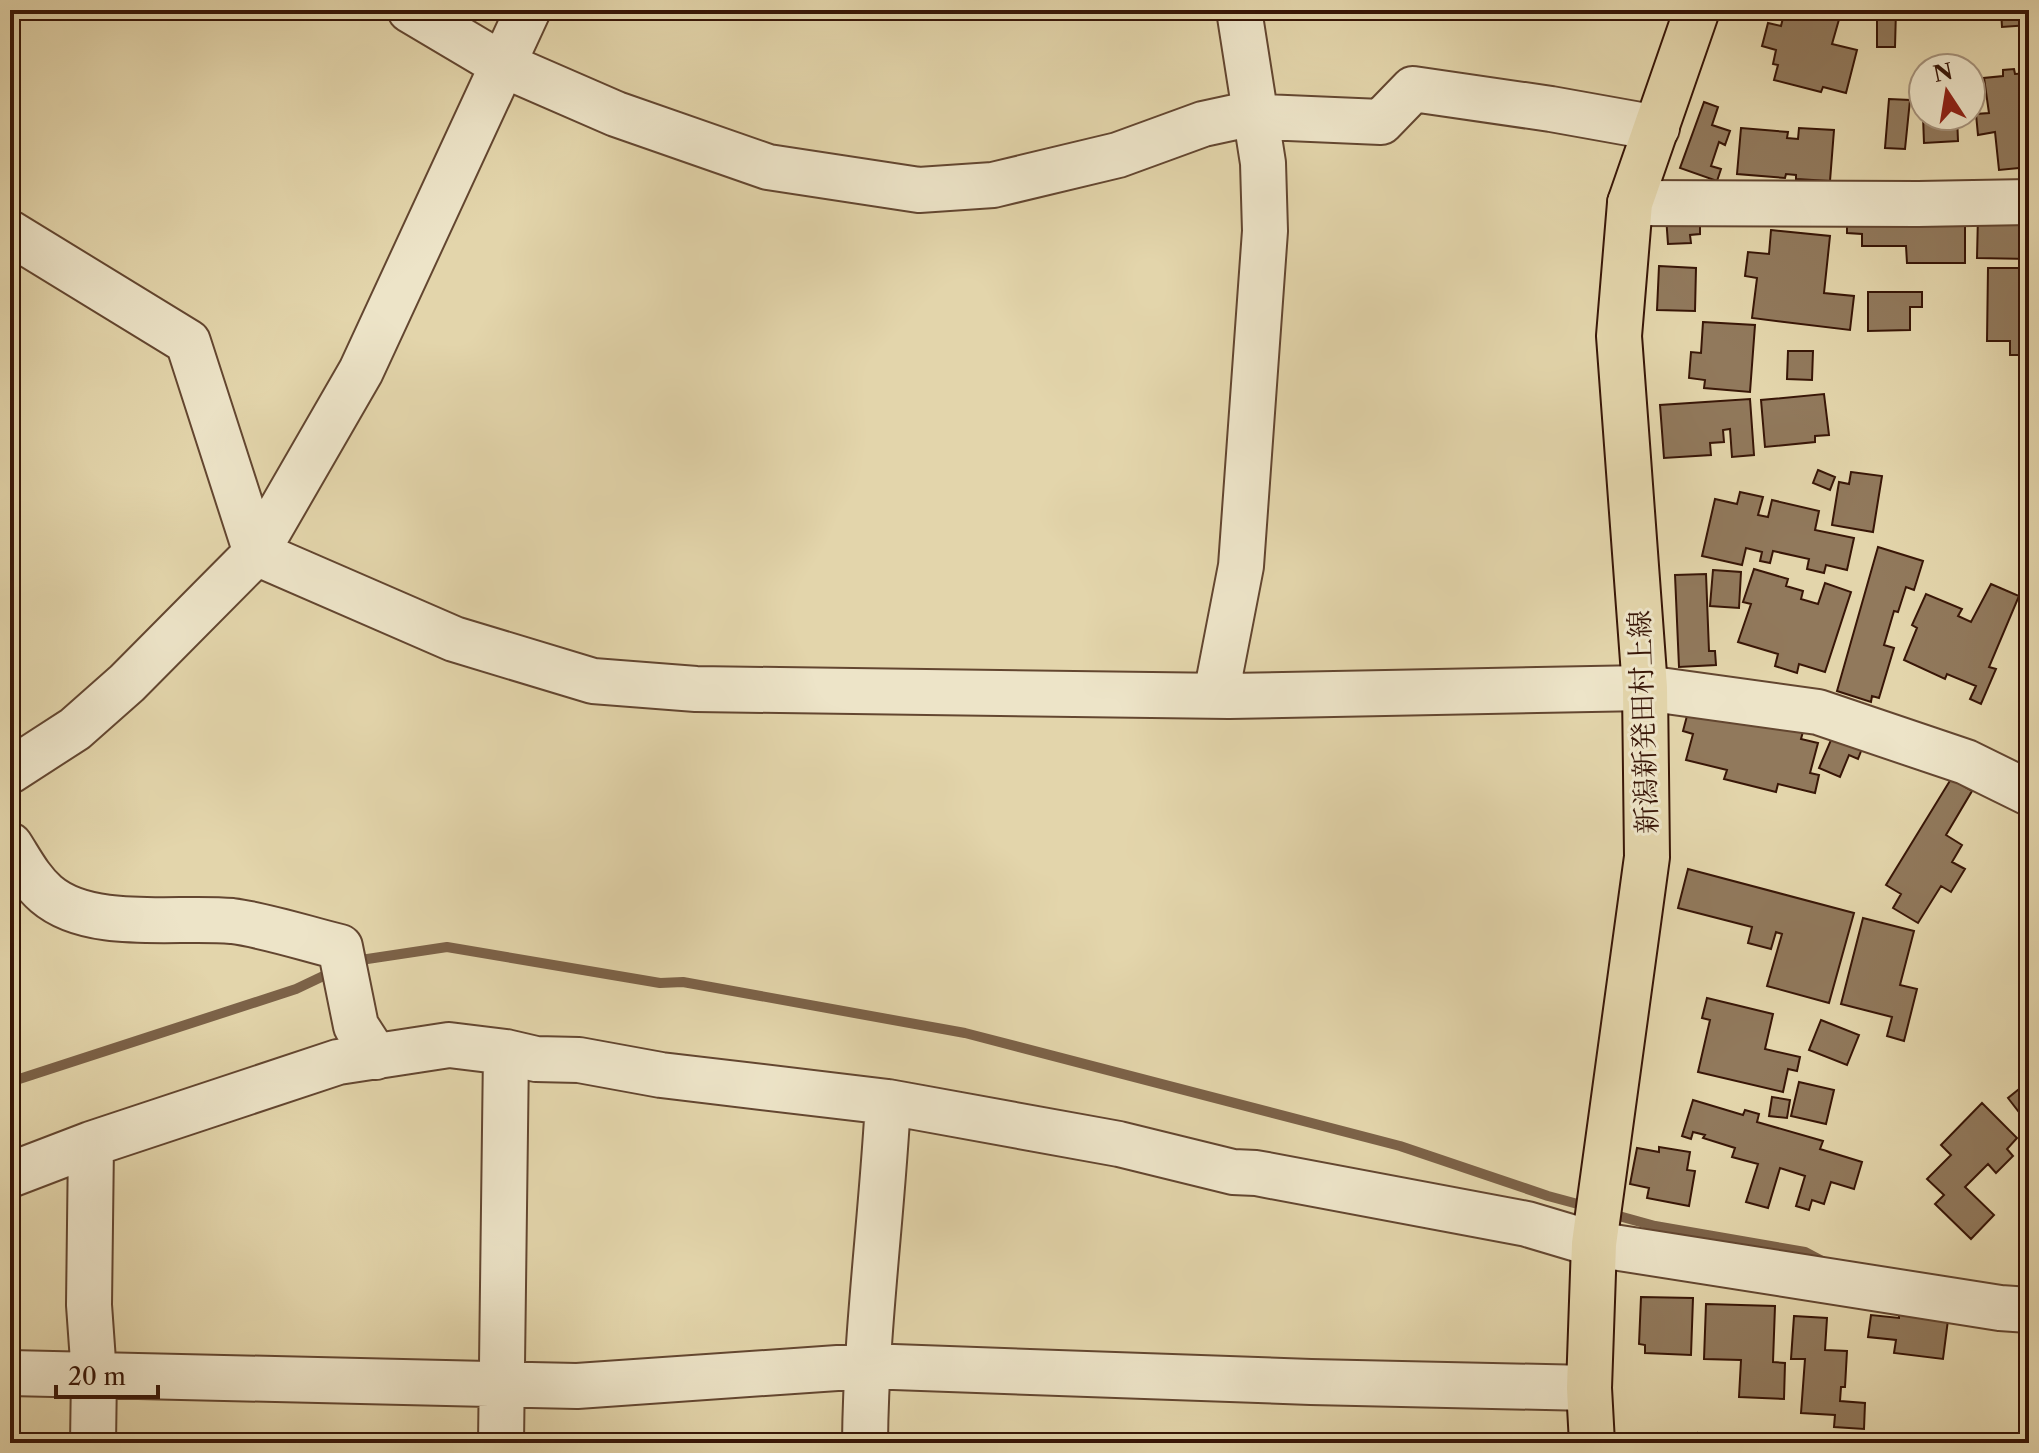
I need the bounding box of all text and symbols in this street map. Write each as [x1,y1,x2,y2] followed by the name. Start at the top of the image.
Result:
[1907,52,1987,132] north arrow
[1931,58,1955,88] text: N
[1622,609,1664,835] street label: 新潟新発田村上線
[56,1349,158,1399] scale bar
[68,1362,126,1391] text: 20 m

